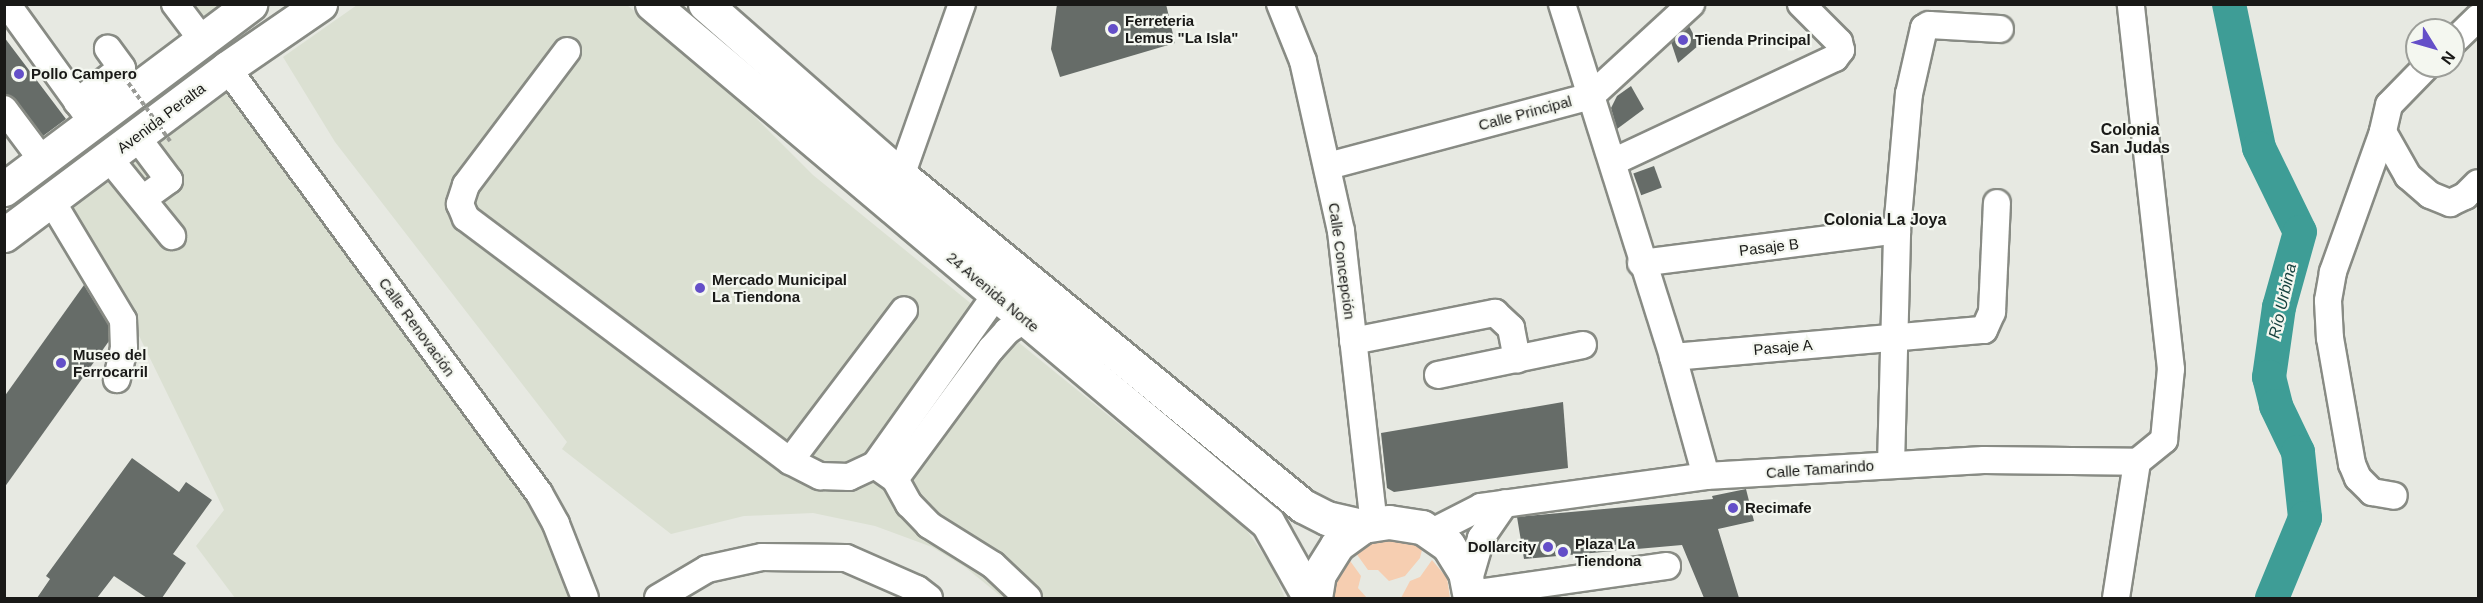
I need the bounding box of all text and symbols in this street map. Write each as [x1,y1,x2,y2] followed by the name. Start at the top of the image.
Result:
[1125,11,1238,46] place label: Ferreteria Lemus "La Isla"
[2405,18,2465,78] north arrow
[1106,22,1120,36] marker: Ferreteria Lemus "La Isla"
[1695,31,1811,49] place label: Tienda Principal
[1676,33,1690,47] marker: Tienda Principal
[2438,48,2458,68] text: N
[31,65,137,83] place label: Pollo Campero
[12,67,26,81] marker: Pollo Campero
[113,79,209,157] street label: Avenida Peralta
[1476,92,1574,134] street label: Calle Principal
[2090,120,2170,158] district label: Colonia San Judas
[1325,202,1359,320] street label: Calle Concepción
[1824,210,1946,230] district label: Colonia La Joya
[1738,234,1800,260] street label: Pasaje B
[943,248,1043,336] street label: 24 Avenida Norte
[2265,262,2301,340] water label: Río Urbina
[712,270,847,305] place label: Mercado Municipal La Tiendona
[375,274,459,380] street label: Calle Renovación
[693,281,707,295] marker: Mercado Municipal La Tiendona
[1752,335,1814,359] street label: Pasaje A
[73,345,148,380] place label: Museo del Ferrocarril
[54,356,68,370] marker: Museo del Ferrocarril
[1765,456,1875,482] street label: Calle Tamarindo
[1745,499,1812,517] place label: Recimafe
[1726,501,1740,515] marker: Recimafe
[1575,534,1641,569] place label: Plaza La Tiendona
[1468,538,1536,556] place label: Dollarcity
[1541,540,1555,554] marker: Dollarcity
[1556,545,1570,559] marker: Plaza La Tiendona

